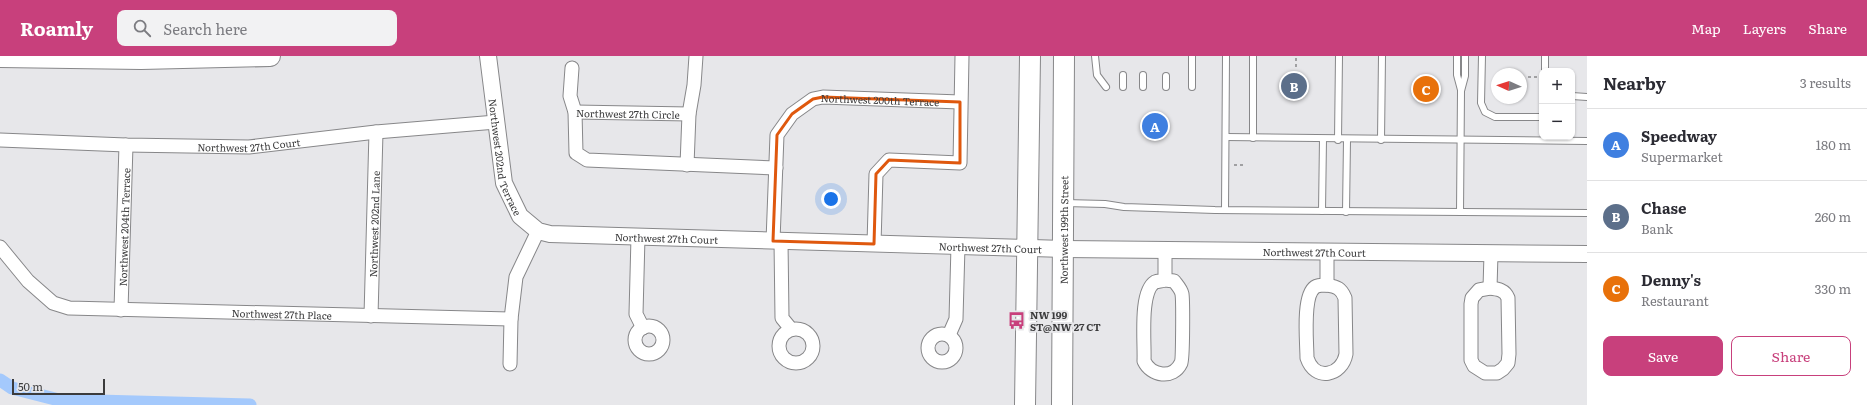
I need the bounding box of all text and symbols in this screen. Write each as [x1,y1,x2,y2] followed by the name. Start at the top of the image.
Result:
[117,10,397,46] search box
[20,14,93,42] text: Roamly
[131,17,153,39] icon: search
[163,17,247,40] text: Search here
[1691,18,1721,38] text: Map
[1743,18,1786,38] text: Layers
[1808,18,1847,38] text: Share
[1491,68,1527,104] north arrow
[1539,68,1575,140] map controls
[1539,68,1575,104] button: +
[1603,70,1666,95] text: Nearby
[1281,71,1307,101] pin: B
[1800,73,1851,92] text: 3 results
[1413,74,1439,104] pin: C
[820,89,940,109] street label: Northwest 200th Terrace
[486,98,526,218] street label: Northwest 202nd Terrace
[1539,104,1575,140] button: −
[576,105,680,121] street label: Northwest 27th Circle
[1142,111,1168,141] pin: A
[1641,124,1717,147] text: Speedway
[197,134,301,155] street label: Northwest 27th Court
[1611,135,1621,154] text: A
[1816,135,1851,154] text: 180 m
[1641,147,1723,166] text: Supermarket
[114,168,133,286] street label: Northwest 204th Terrace
[365,171,382,278] street label: Northwest 202nd Lane
[1055,176,1071,284] street label: Northwest 199th Street
[821,189,841,209] your location
[1641,196,1687,219] text: Chase
[1612,207,1620,226] text: B
[1815,207,1851,226] text: 260 m
[1641,219,1673,238] text: Bank
[615,228,718,246] street label: Northwest 27th Court
[938,238,1042,256] street label: Northwest 27th Court
[1263,243,1366,259] street label: Northwest 27th Court
[1641,268,1701,291] text: Denny's
[1611,279,1621,298] text: C
[1815,279,1851,298] text: 330 m
[1641,291,1709,310] text: Restaurant
[232,305,332,322] street label: Northwest 27th Place
[1030,307,1101,334] place label: NW 199 ST@NW 27 CT
[1007,310,1027,330] bus stop icon: NW 199 ST@NW 27 CT
[1603,336,1723,376] button: Save
[1731,336,1851,376] button: Share
[12,377,105,396] scale bar
[18,378,43,394] text: 50 m

